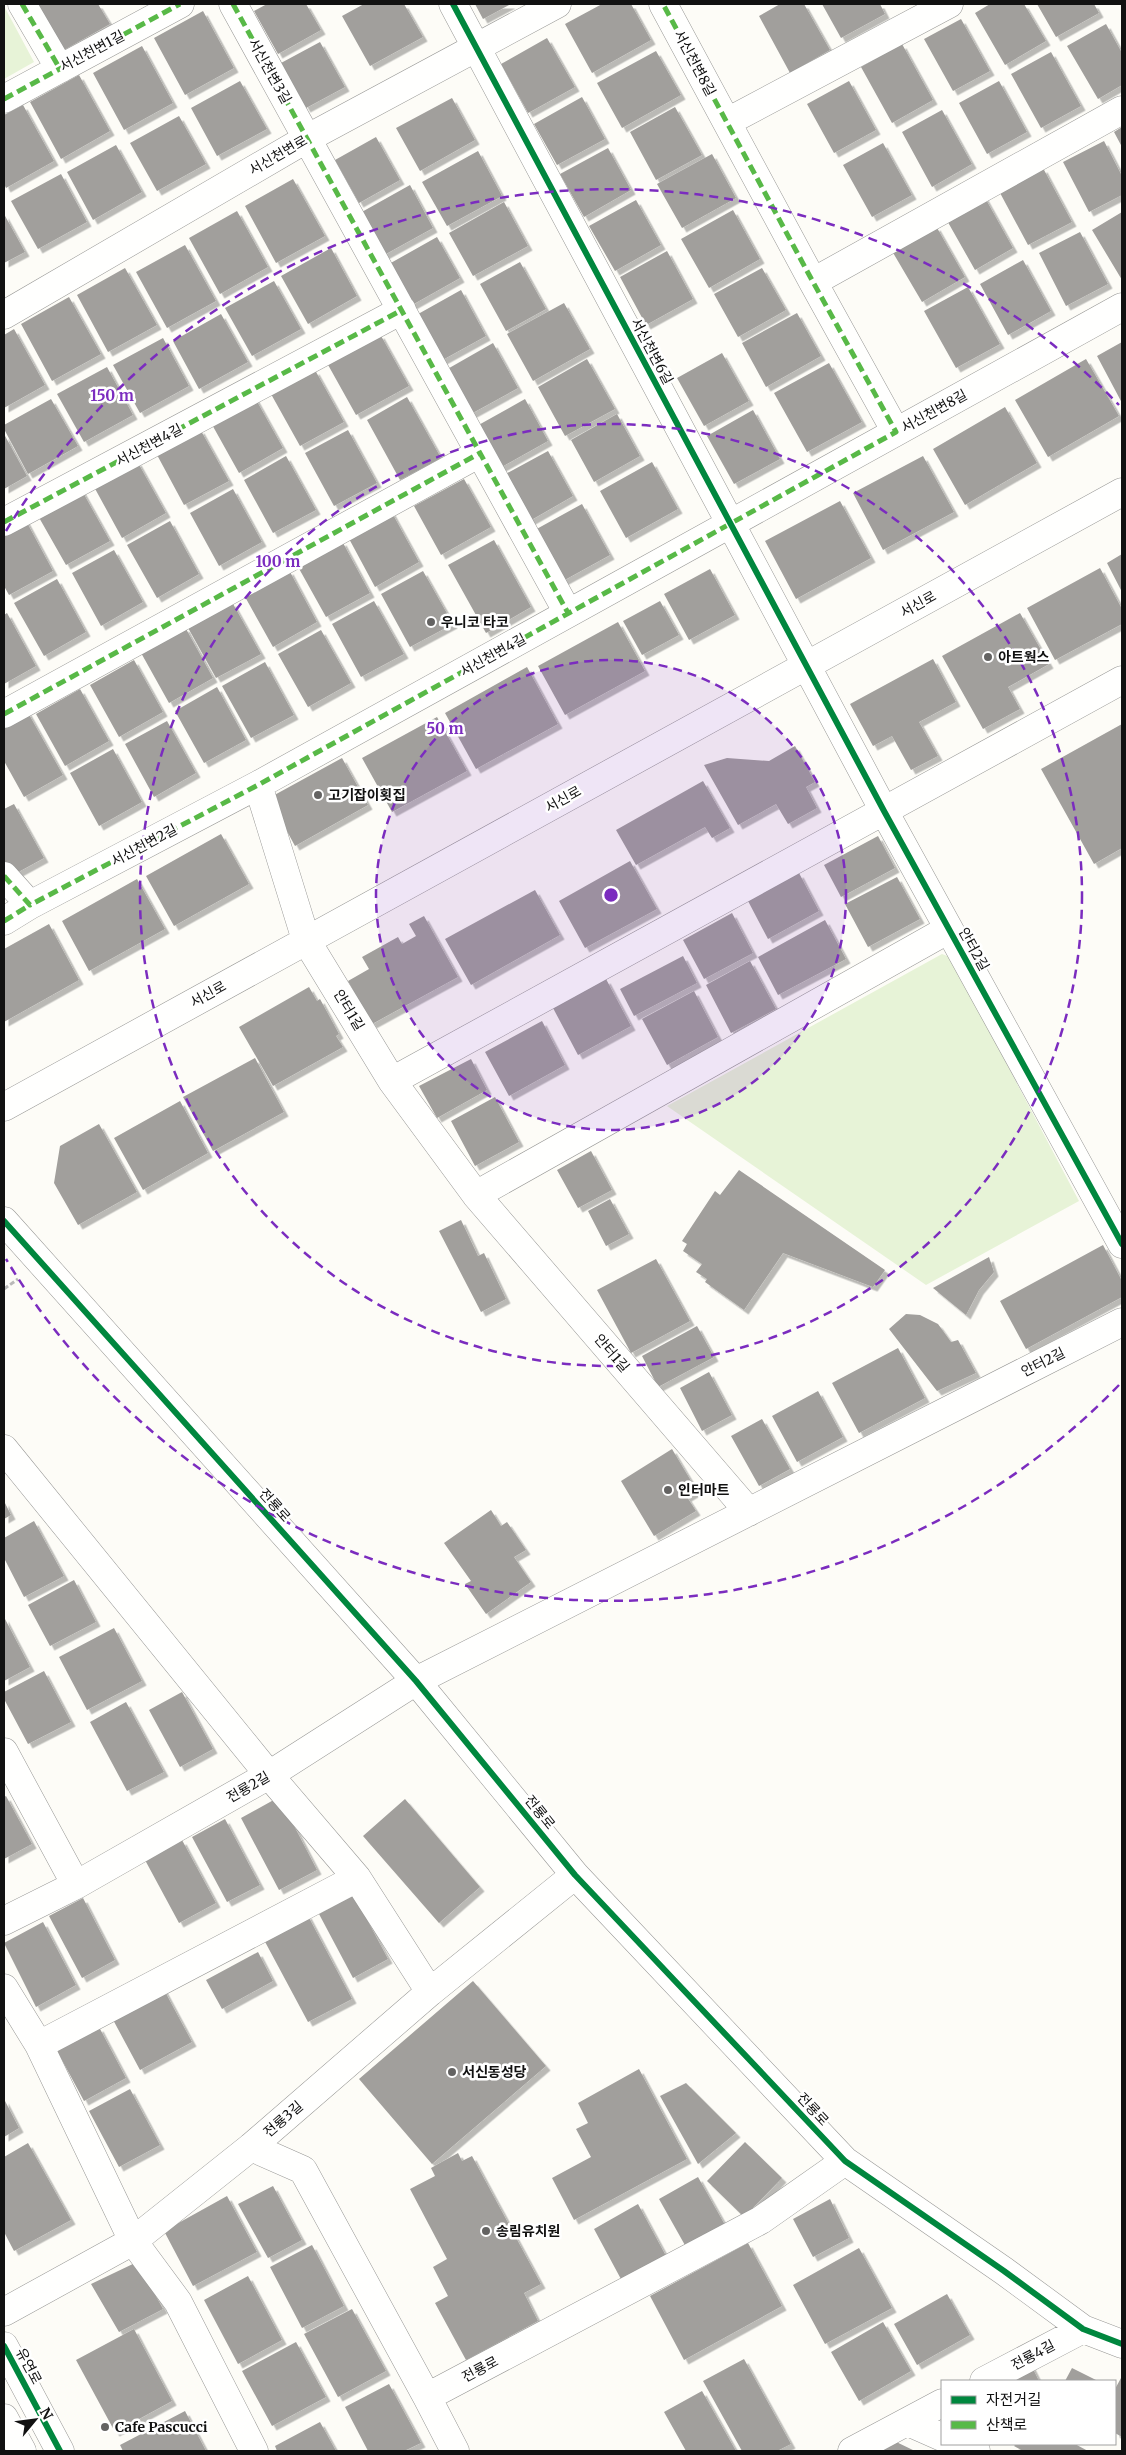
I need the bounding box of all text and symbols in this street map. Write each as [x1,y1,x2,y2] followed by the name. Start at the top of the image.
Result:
[57,26,127,76] street label: 서신천변1길
[670,27,720,99] street label: 서신천변8길
[245,35,295,107] street label: 서신천변3길
[246,131,310,179] street label: 서신천변로
[627,315,677,387] street label: 서신천변6길
[898,385,970,437] street label: 서신천변8길
[90,386,134,405] text: 150 m
[113,420,185,470] street label: 서신천변4길
[256,552,300,571] text: 100 m
[897,587,939,621] street label: 서신로
[441,613,509,631] place label: 우니코 타코
[425,616,437,628] marker: 우니코 타코
[457,629,529,681] street label: 서신천변4길
[998,648,1050,666] place label: 아트웍스
[982,651,994,663] marker: 아트웍스
[426,719,464,738] text: 50 m
[542,782,584,816] street label: 서신로
[328,786,405,804] place label: 고기잡이횟집
[312,789,324,801] marker: 고기잡이횟집
[108,820,180,870] street label: 서신천변2길
[602,886,620,904] centre of rings
[955,924,993,974] street label: 안터2길
[187,977,229,1011] street label: 서신로
[330,986,368,1034] street label: 안터1길
[590,1330,634,1376] street label: 안터1길
[1018,1343,1068,1381] street label: 안터2길
[678,1481,730,1499] place label: 인터마트
[662,1484,674,1496] marker: 인터마트
[255,1485,295,1525] street label: 전룡로
[223,1767,273,1807] street label: 전룡2길
[521,1791,559,1833] street label: 전룡로
[462,2063,527,2081] place label: 서신동성당
[446,2066,458,2078] marker: 서신동성당
[793,2089,833,2129] street label: 전룡로
[259,2097,307,2141] street label: 전룡3길
[496,2222,560,2240] place label: 송림유치원
[480,2225,492,2237] marker: 송림유치원
[1008,2336,1058,2374] street label: 전룡4길
[12,2345,46,2387] street label: 유연로
[459,2352,501,2386] street label: 전룡로
[941,2380,1116,2445] legend
[986,2390,1041,2409] text: 자전거길
[10,2395,60,2445] north arrow
[36,2404,57,2423] text: N
[986,2415,1027,2434] text: 산책로
[115,2418,208,2436] place label: Cafe Pascucci
[99,2421,111,2433] marker: Cafe Pascucci

